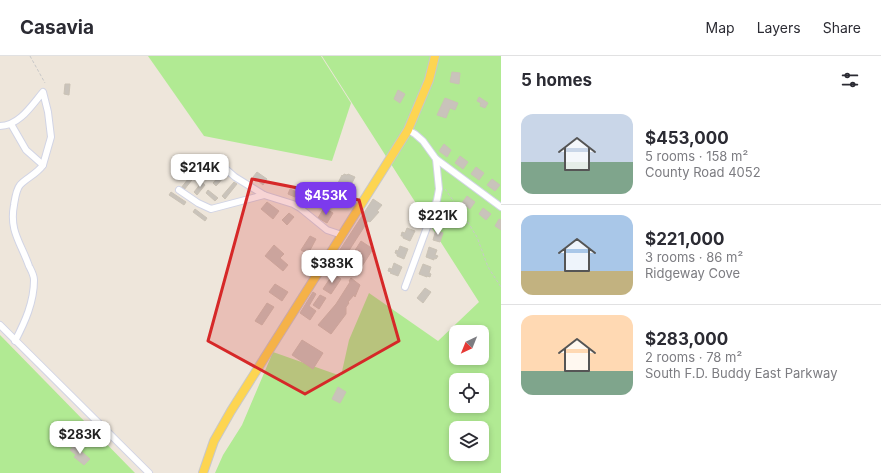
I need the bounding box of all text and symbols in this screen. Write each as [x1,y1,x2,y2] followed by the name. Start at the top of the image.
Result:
[20,16,94,39] text: Casavia
[706,19,735,36] text: Map
[757,19,801,36] text: Layers
[823,19,861,36] text: Share
[839,69,861,91] icon: filters
[521,70,592,90] text: 5 homes
[645,128,729,148] text: $453,000
[553,130,601,178] icon: home
[645,148,748,164] text: 5 rooms · 158 m²
[172,154,228,188] pin: $214K
[180,159,220,175] text: $214K
[645,164,761,180] text: County Road 4052
[298,182,354,216] pin: $453K
[304,187,348,203] text: $453K
[410,202,466,236] pin: $221K
[418,207,458,223] text: $221K
[645,229,724,249] text: $221,000
[553,231,601,279] icon: home
[645,249,743,265] text: 3 rooms · 86 m²
[304,250,360,284] pin: $383K
[310,255,354,271] text: $383K
[645,265,740,281] text: Ridgeway Cove
[449,325,489,365] north arrow
[449,325,489,461] map controls
[645,329,728,349] text: $283,000
[553,331,601,379] icon: home
[645,349,742,365] text: 2 rooms · 78 m²
[645,365,838,381] text: South F.D. Buddy East Parkway
[449,373,489,413] button: locate
[52,421,108,455] pin: $283K
[449,421,489,461] button: layers
[59,426,101,442] text: $283K

